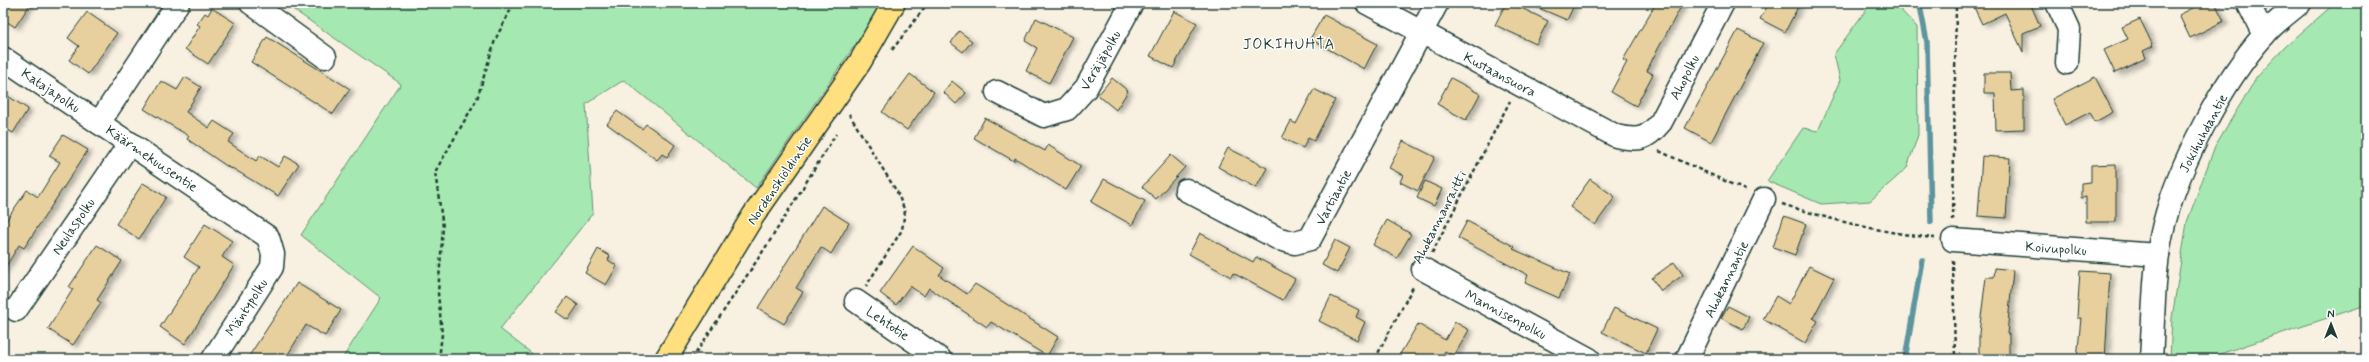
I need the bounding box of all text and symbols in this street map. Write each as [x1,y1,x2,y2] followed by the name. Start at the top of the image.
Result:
[1076,27,1125,94] street label: Veräjäpolku
[1243,35,1335,55] district label: JOKIHUHTA
[1460,48,1539,102] street label: Kustaansuora
[1666,52,1704,103] street label: Ahopolku
[17,64,84,117] street label: Katajapolku
[2176,91,2232,176] street label: Jokihuhdantie
[102,121,201,196] street label: Käärmekuusentie
[743,132,816,229] street label: Nordenskiöldintie
[1312,166,1356,229] street label: Vartiantie
[1409,168,1471,267] street label: Ahokannanraitti
[48,195,100,258] street label: Neulaspolku
[1700,238,1753,321] street label: Ahokannantie
[2025,238,2087,260] street label: Koivupolku
[222,275,272,340] street label: Mäntypolku
[1462,286,1549,344] street label: Mannisenpolku
[862,303,913,345] street label: Lehtotie
[2311,304,2351,344] north arrow
[2327,308,2335,322] text: N

